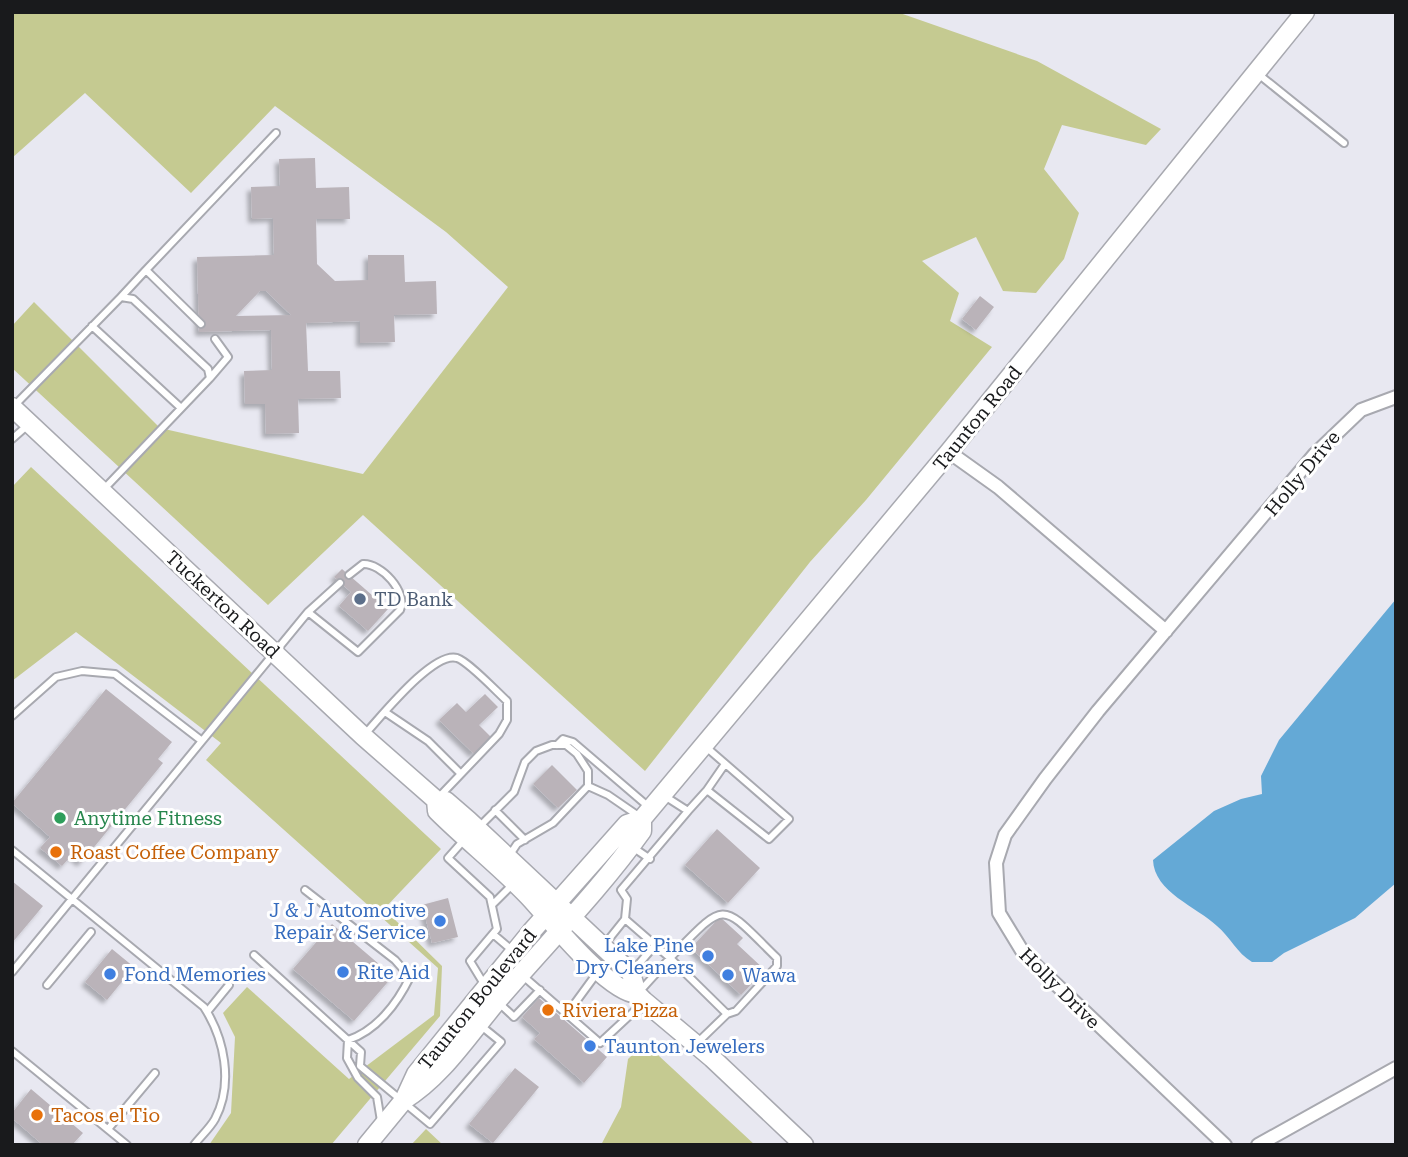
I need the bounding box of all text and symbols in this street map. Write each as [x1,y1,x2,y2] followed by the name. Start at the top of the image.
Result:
[928,361,1027,475] street label: Taunton Road
[1260,426,1345,521] street label: Holly Drive
[161,546,284,663] street label: Tuckerton Road
[374,588,453,611] place label: TD Bank
[352,591,368,607] marker: TD Bank
[74,807,222,830] place label: Anytime Fitness
[52,810,68,826] marker: Anytime Fitness
[70,841,280,864] place label: Roast Coffee Company
[48,844,64,860] marker: Roast Coffee Company
[269,899,426,944] place label: J & J Automotive Repair & Service
[432,913,448,929] marker: J & J Automotive Repair & Service
[414,924,541,1074] street label: Taunton Boulevard
[575,934,694,979] place label: Lake Pine Dry Cleaners
[1014,943,1105,1034] street label: Holly Drive
[700,948,716,964] marker: Lake Pine Dry Cleaners
[357,961,430,984] place label: Rite Aid
[124,963,266,986] place label: Fond Memories
[335,964,351,980] marker: Rite Aid
[742,964,797,987] place label: Wawa
[102,966,118,982] marker: Fond Memories
[720,967,736,983] marker: Wawa
[562,999,679,1022] place label: Riviera Pizza
[540,1002,556,1018] marker: Riviera Pizza
[604,1035,765,1058] place label: Taunton Jewelers
[582,1038,598,1054] marker: Taunton Jewelers
[51,1104,160,1127] place label: Tacos el Tio
[29,1107,45,1123] marker: Tacos el Tio

